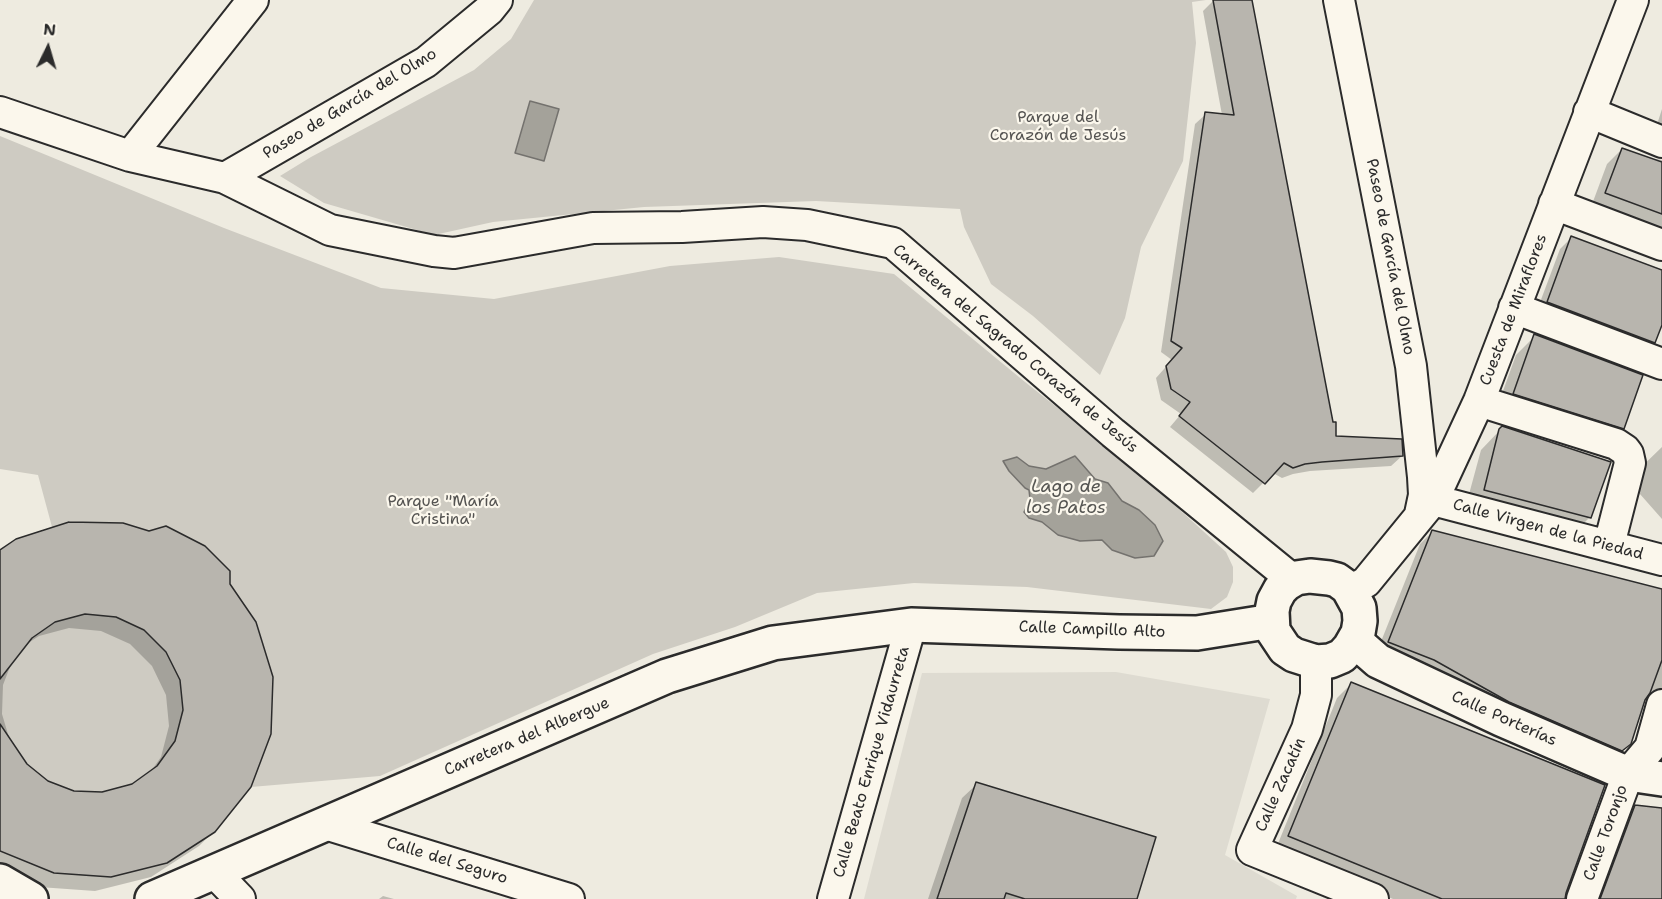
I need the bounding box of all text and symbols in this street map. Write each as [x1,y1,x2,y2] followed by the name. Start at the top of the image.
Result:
[18,18,78,78] north arrow
[42,19,57,41] text: N
[260,44,440,164] street label: Paseo de García del Olmo
[990,108,1126,146] park label: Parque del Corazón de Jesús
[1362,157,1418,357] street label: Paseo de García del Olmo
[1476,231,1552,389] street label: Cuesta de Miraflores
[888,241,1142,457] street label: Carretera del Sagrado Corazón de Jesús
[1026,476,1106,518] water label: Lago de los Patos
[387,492,499,530] park label: Parque "María Cristina"
[1451,495,1645,565] street label: Calle Virgen de la Piedad
[1018,618,1166,642] street label: Calle Campillo Alto
[830,644,914,880] street label: Calle Beato Enrique Vidaurreta
[1448,687,1560,751] street label: Calle Porterías
[441,693,613,781] street label: Carretera del Albergue
[1252,735,1310,835] street label: Calle Zacatín
[1580,782,1632,884] street label: Calle Toronjo
[384,833,510,889] street label: Calle del Seguro

